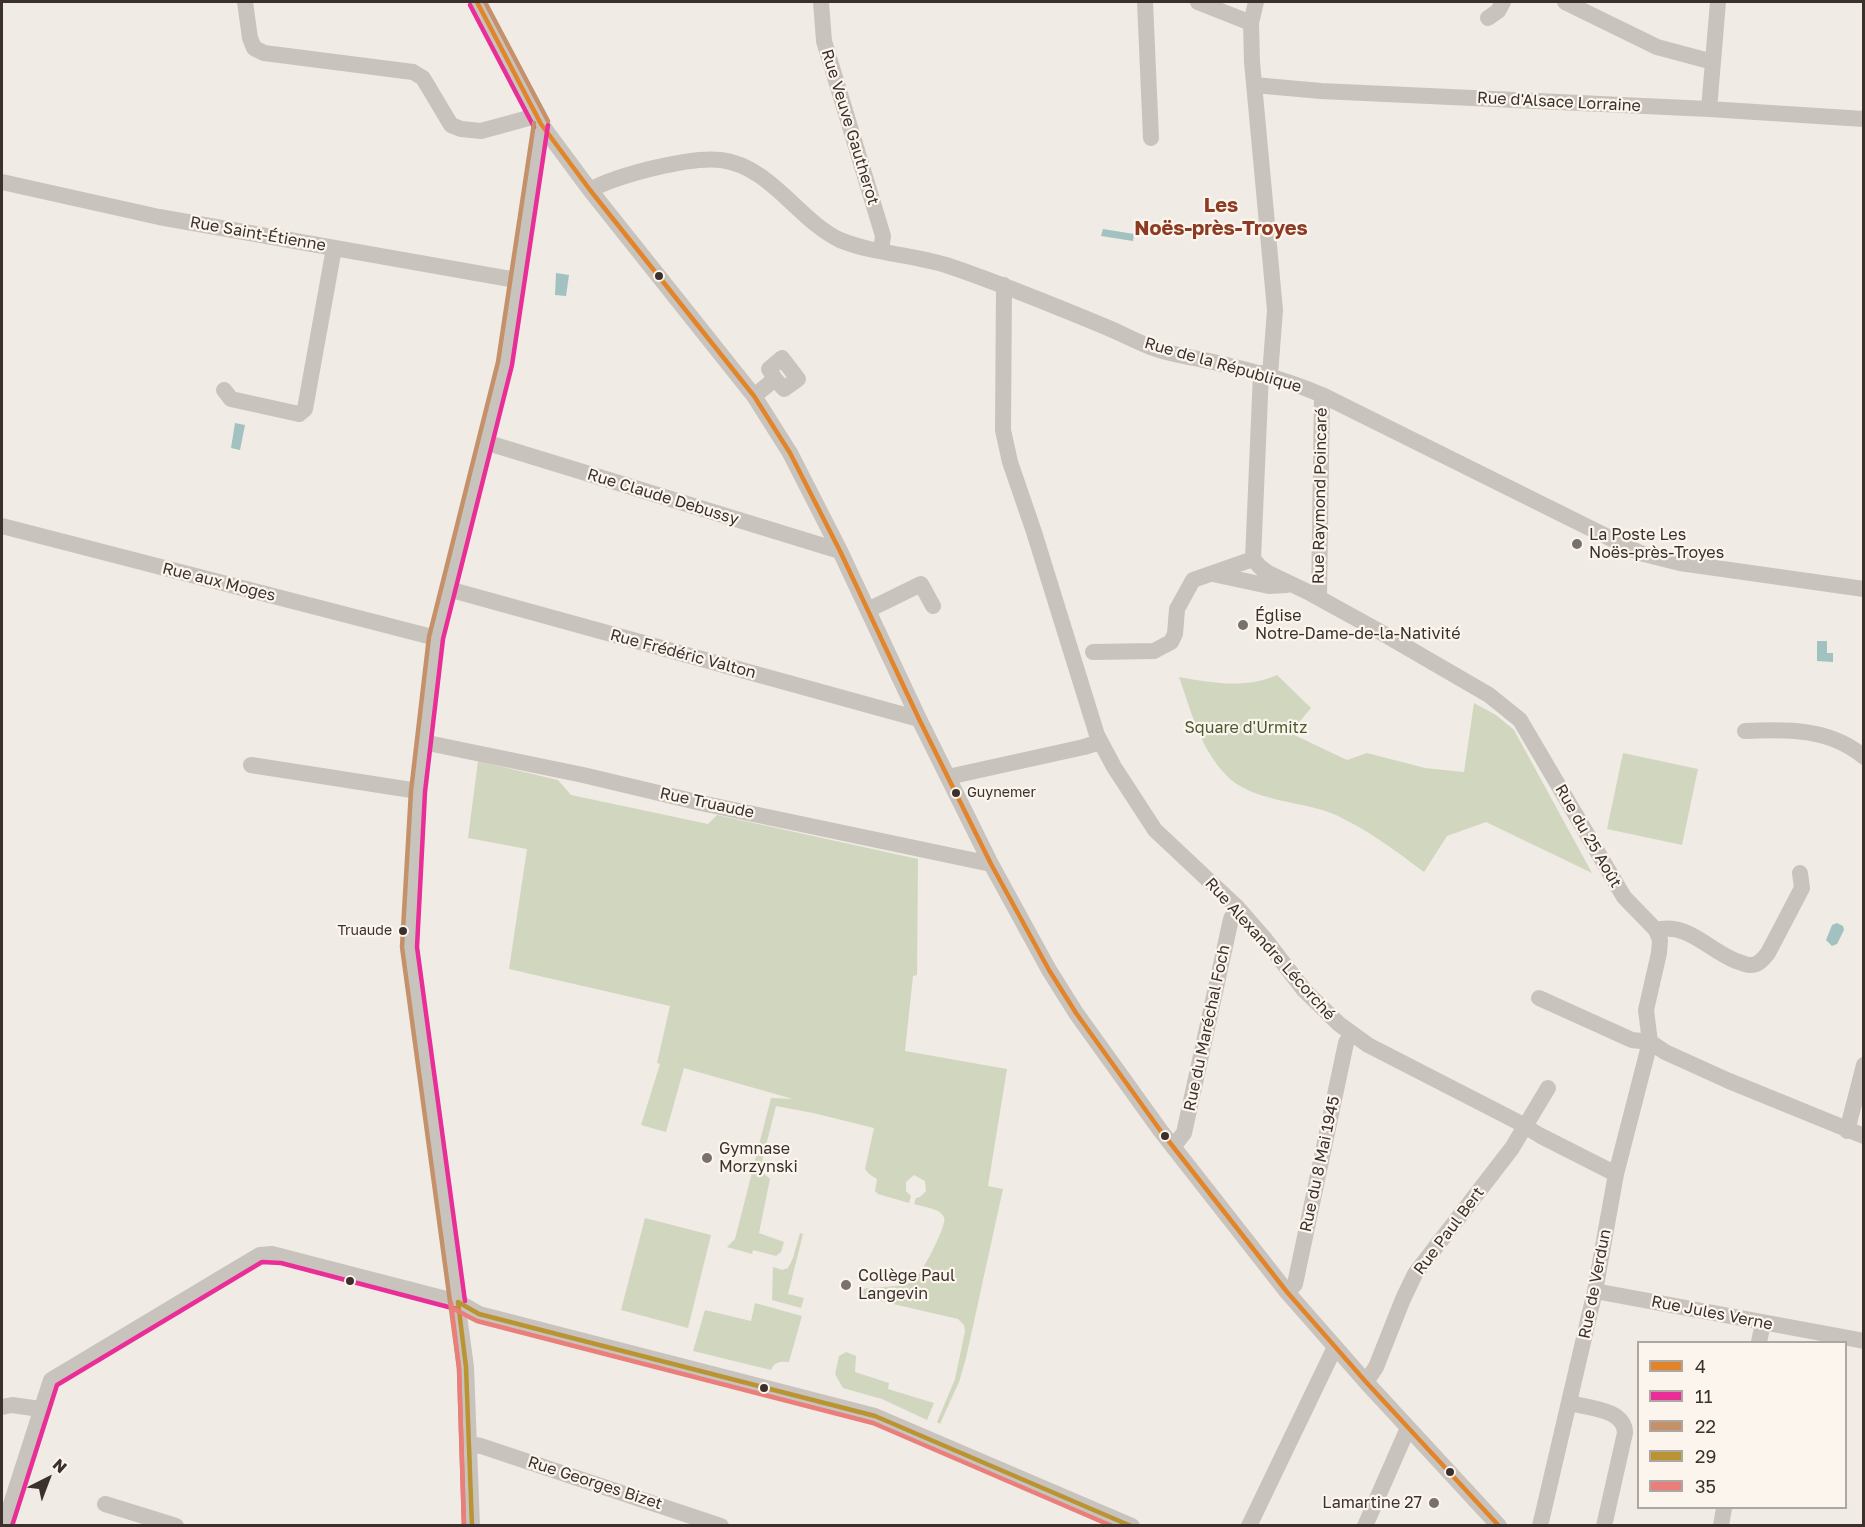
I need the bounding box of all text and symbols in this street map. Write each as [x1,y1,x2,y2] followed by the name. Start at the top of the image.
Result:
[817,47,883,207] street label: Rue Veuve Gautherot
[1477,88,1641,116] street label: Rue d'Alsace Lorraine
[1134,194,1308,241] district label: Les Noës-près-Troyes
[189,213,327,255] street label: Rue Saint-Étienne
[653,270,665,282] unlabelled marker
[1142,333,1304,397] street label: Rue de la République
[1309,408,1331,584] street label: Rue Raymond Poincaré
[585,465,741,529] street label: Rue Claude Debussy
[1589,525,1724,563] place label: La Poste Les Noës-près-Troyes
[1570,537,1584,551] marker: La Poste Les Noës-près-Troyes
[160,559,278,605] street label: Rue aux Moges
[1255,606,1460,644] place label: Église Notre-Dame-de-la-Nativité
[1236,618,1250,632] marker: Église Notre-Dame-de-la-Nativité
[608,625,758,683] street label: Rue Frédéric Valton
[1185,718,1307,738] park label: Square d'Urmitz
[1551,781,1625,891] street label: Rue du 25 Août
[658,784,756,822] street label: Rue Truaude
[967,785,1036,801] place label: Guynemer
[950,787,962,799] marker: Guynemer
[1201,874,1339,1024] street label: Rue Alexandre Lécorché
[338,923,392,939] place label: Truaude
[397,925,409,937] marker: Truaude
[1180,943,1234,1113] street label: Rue du Maréchal Foch
[1296,1094,1344,1234] street label: Rue du 8 Mai 1945
[1159,1130,1171,1142] unlabelled marker
[719,1139,798,1177] place label: Gymnase Morzynski
[700,1151,714,1165] marker: Gymnase Morzynski
[1410,1183,1488,1279] street label: Rue Paul Bert
[1575,1228,1615,1340] street label: Rue de Verdun
[858,1266,955,1304] place label: Collège Paul Langevin
[344,1275,356,1287] unlabelled marker
[839,1278,853,1292] marker: Collège Paul Langevin
[1650,1292,1774,1334] street label: Rue Jules Verne
[1637,1341,1847,1509] legend
[1695,1355,1706,1377] text: 4
[758,1382,770,1394] unlabelled marker
[1695,1385,1712,1407] text: 11
[1695,1415,1716,1437] text: 22
[1695,1445,1716,1467] text: 29
[18,1449,78,1509] north arrow
[525,1452,665,1514] street label: Rue Georges Bizet
[49,1454,71,1477] text: N
[1444,1466,1456,1478] unlabelled marker
[1695,1475,1716,1497] text: 35
[1322,1493,1422,1513] place label: Lamartine 27
[1427,1496,1441,1510] marker: Lamartine 27

